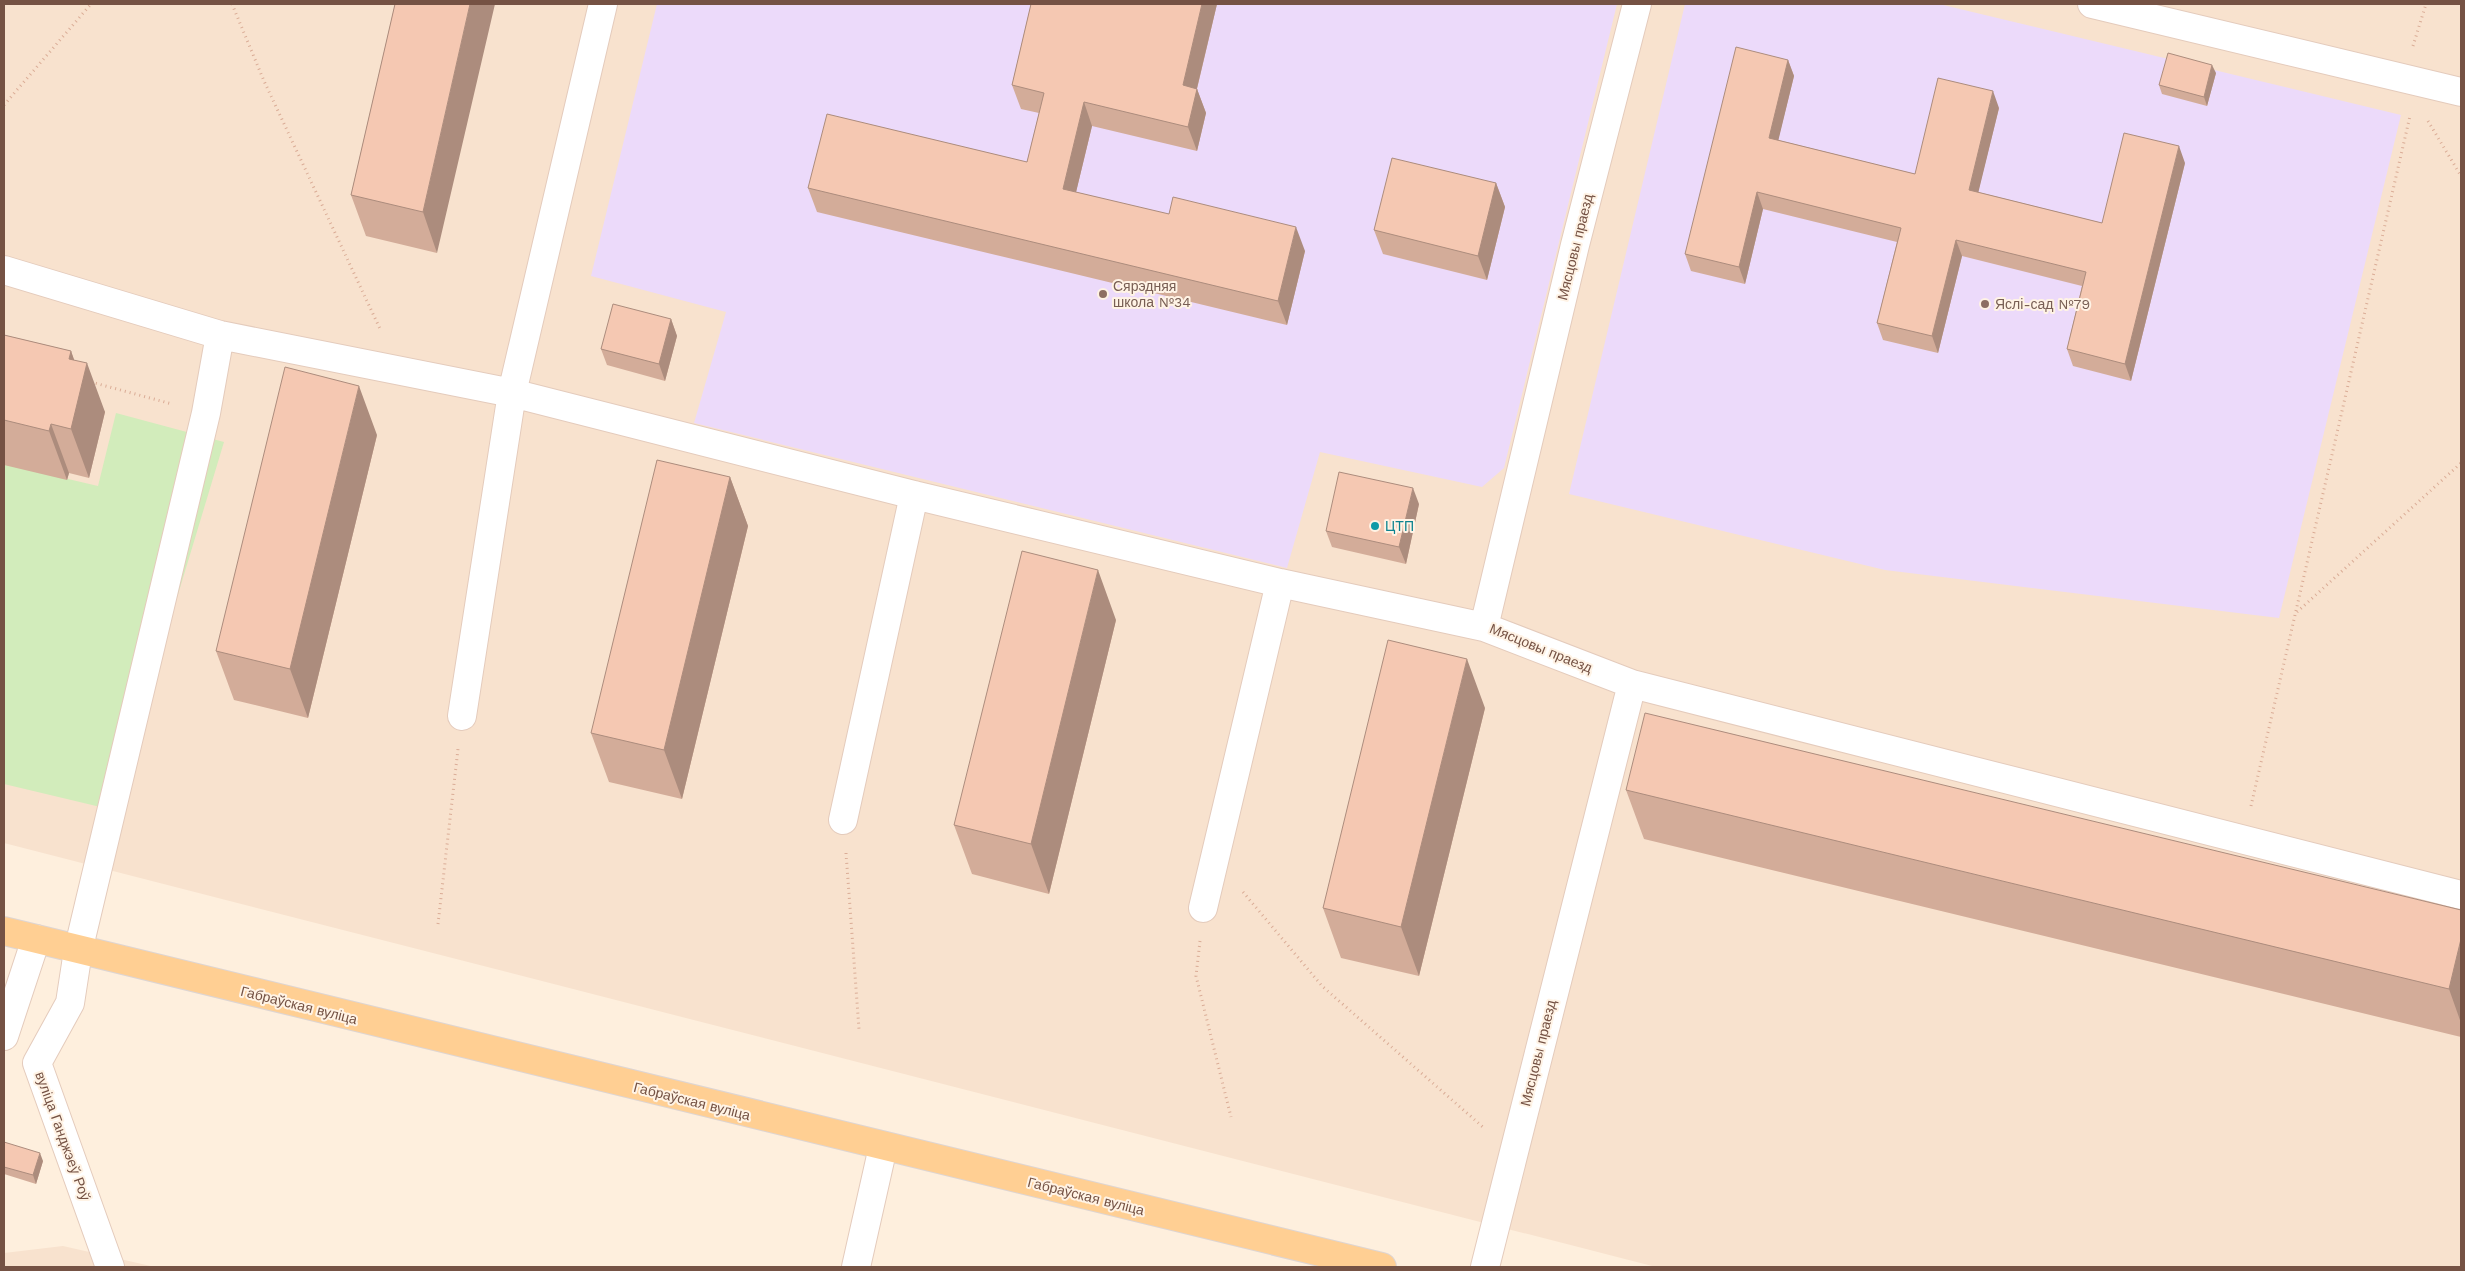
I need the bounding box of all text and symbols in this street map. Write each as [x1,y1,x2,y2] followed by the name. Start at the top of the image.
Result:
[1554,192,1596,302] street label: Мясцовы праезд
[1113,278,1191,310] place label: Сярэдняя школа №34
[1097,288,1109,300] marker: Сярэдняя школа №34
[1995,296,2090,312] place label: Яслі-сад №79
[1979,298,1991,310] marker: Яслі-сад №79
[1385,518,1414,534] place label: ЦТП
[1369,520,1381,532] marker: ЦТП
[1487,620,1595,676] street label: Мясцовы праезд
[239,983,359,1027] street label: Габраўская вуліца
[1517,998,1559,1108] street label: Мясцовы праезд
[32,1069,94,1203] street label: вуліца Ганджэеў Роў
[632,1079,752,1123] street label: Габраўская вуліца
[1026,1174,1146,1218] street label: Габраўская вуліца

